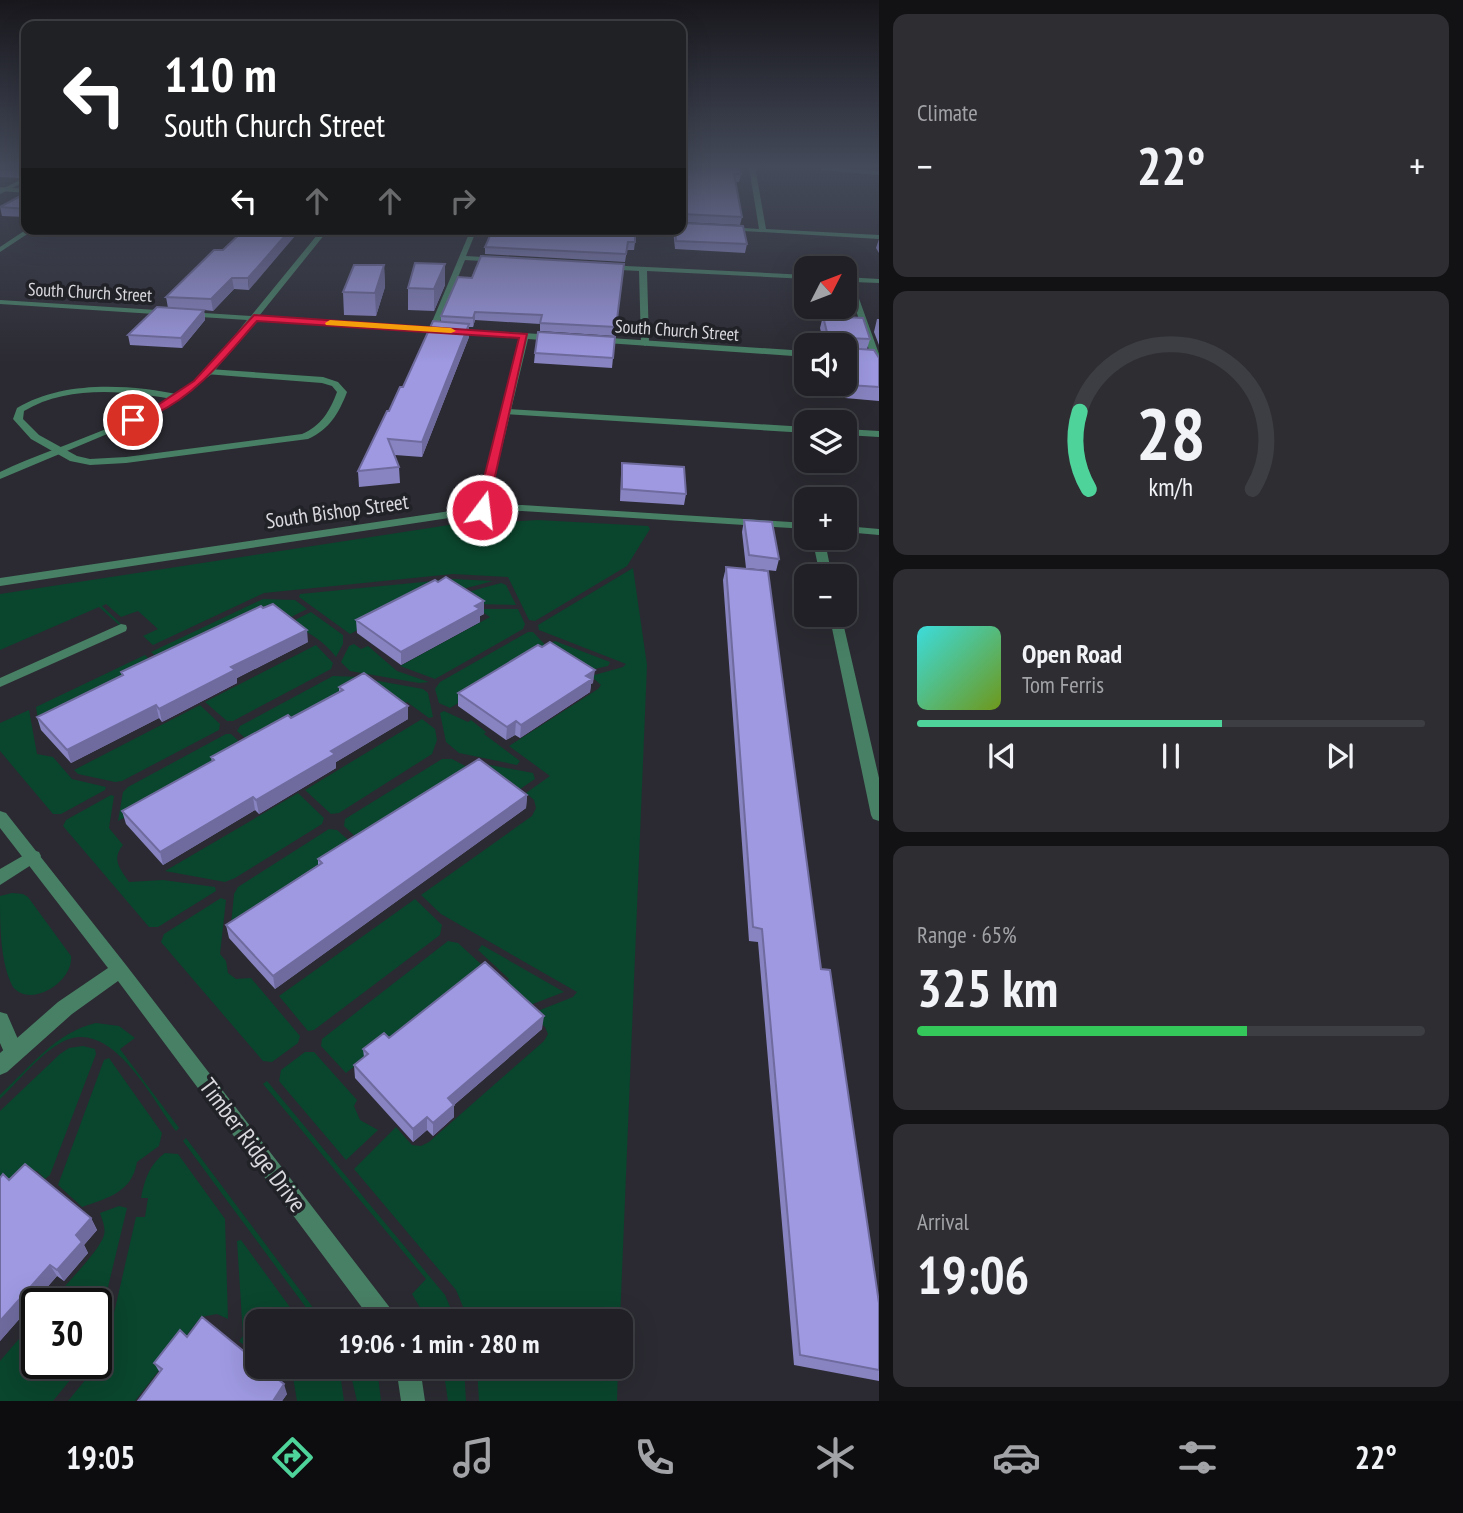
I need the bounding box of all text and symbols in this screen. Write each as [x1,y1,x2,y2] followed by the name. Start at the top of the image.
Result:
[164,42,277,106] text: 110 m
[49,49,140,140] icon: left
[917,98,978,127] text: Climate
[164,104,385,146] text: South Church Street
[1137,132,1205,199] text: 22°
[917,141,933,190] text: −
[1409,141,1425,190] text: +
[225,182,263,220] icon: left
[298,182,336,220] icon: ahead
[371,182,409,220] icon: ahead
[444,182,482,220] icon: right
[794,256,858,318] north arrow
[794,256,857,627] map controls
[27,277,153,307] street label: South Church Street
[614,314,740,346] street label: South Church Street
[794,333,857,396] button: sound
[1136,386,1206,480] text: 28
[103,390,163,450] pin
[114,401,152,439] icon: arrive
[794,410,857,473] button: layers
[1149,471,1193,503] text: km/h
[445,473,519,547] position arrow
[794,487,857,550] button: +
[264,488,410,534] street label: South Bishop Street
[794,564,857,627] button: −
[1022,637,1122,670] text: Open Road
[1022,670,1104,699] text: Tom Ferris
[983,737,1021,775] icon: previous
[1152,737,1190,775] icon: pause
[1321,737,1359,775] icon: next
[917,920,1017,949] text: Range · 65%
[917,954,1058,1021] text: 325 km
[193,1072,313,1218] street label: Timber Ridge Drive
[917,1207,969,1236] text: Arrival
[917,1241,1029,1308] text: 19:06
[21,1288,112,1379] speed limit sign: 30
[339,1327,539,1360] text: 19:06 · 1 min · 280 m
[268,1433,317,1482] icon: directions
[449,1433,498,1482] icon: music
[630,1433,679,1482] icon: phone
[811,1433,860,1482] icon: climate
[992,1433,1041,1482] icon: car
[1173,1433,1222,1482] icon: filters
[66,1436,135,1478] text: 19:05
[1355,1436,1397,1478] text: 22°

